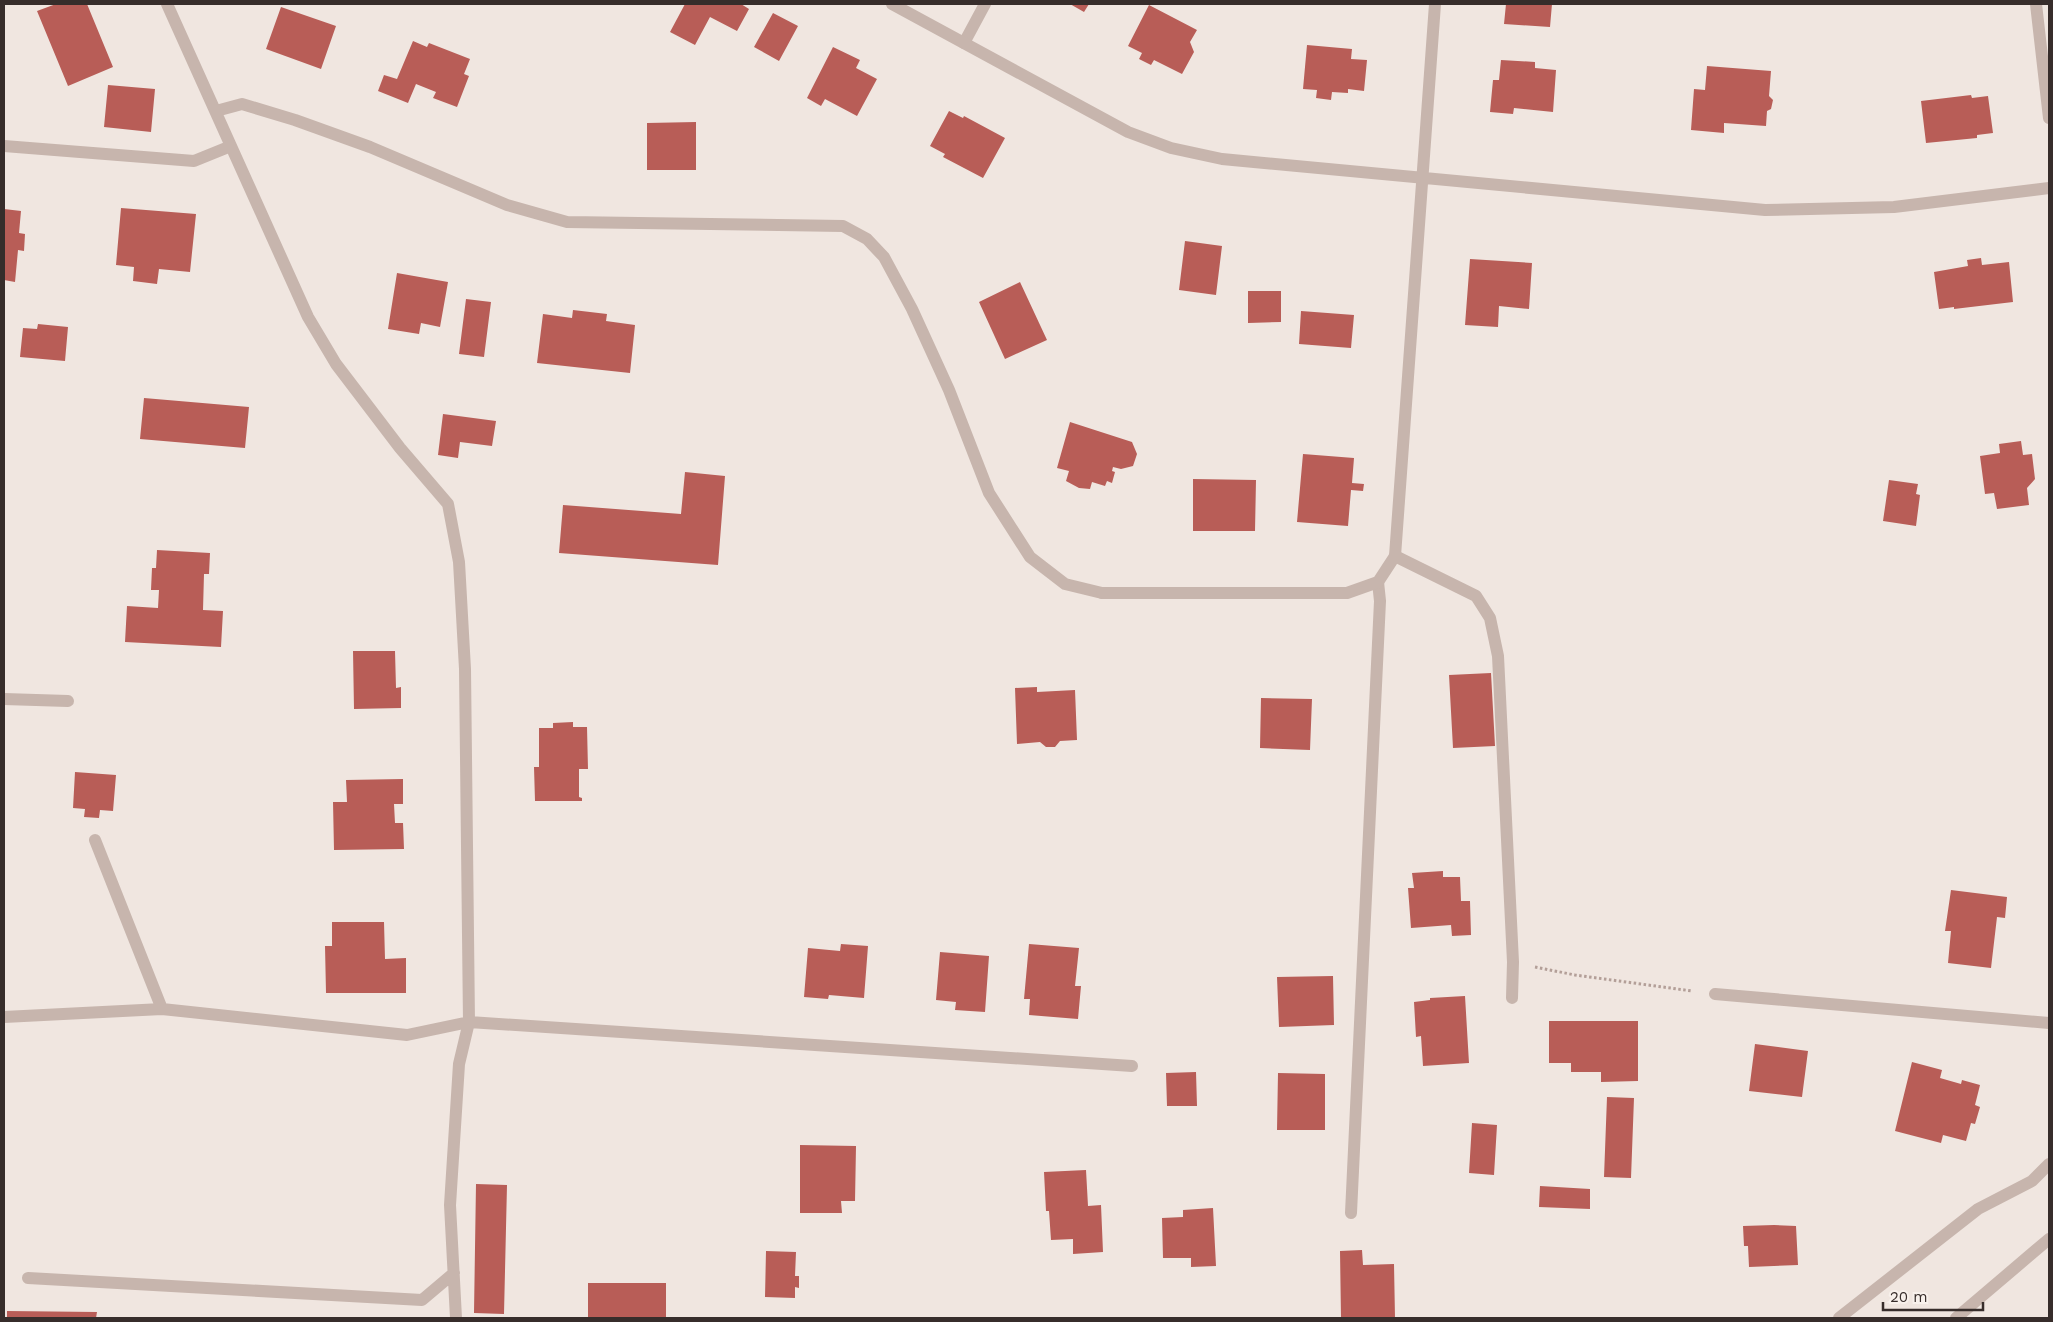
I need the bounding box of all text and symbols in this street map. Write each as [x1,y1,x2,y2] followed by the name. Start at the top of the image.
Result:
[1883,1280,1983,1312] scale bar
[1890,1288,1928,1306] text: 20 m

